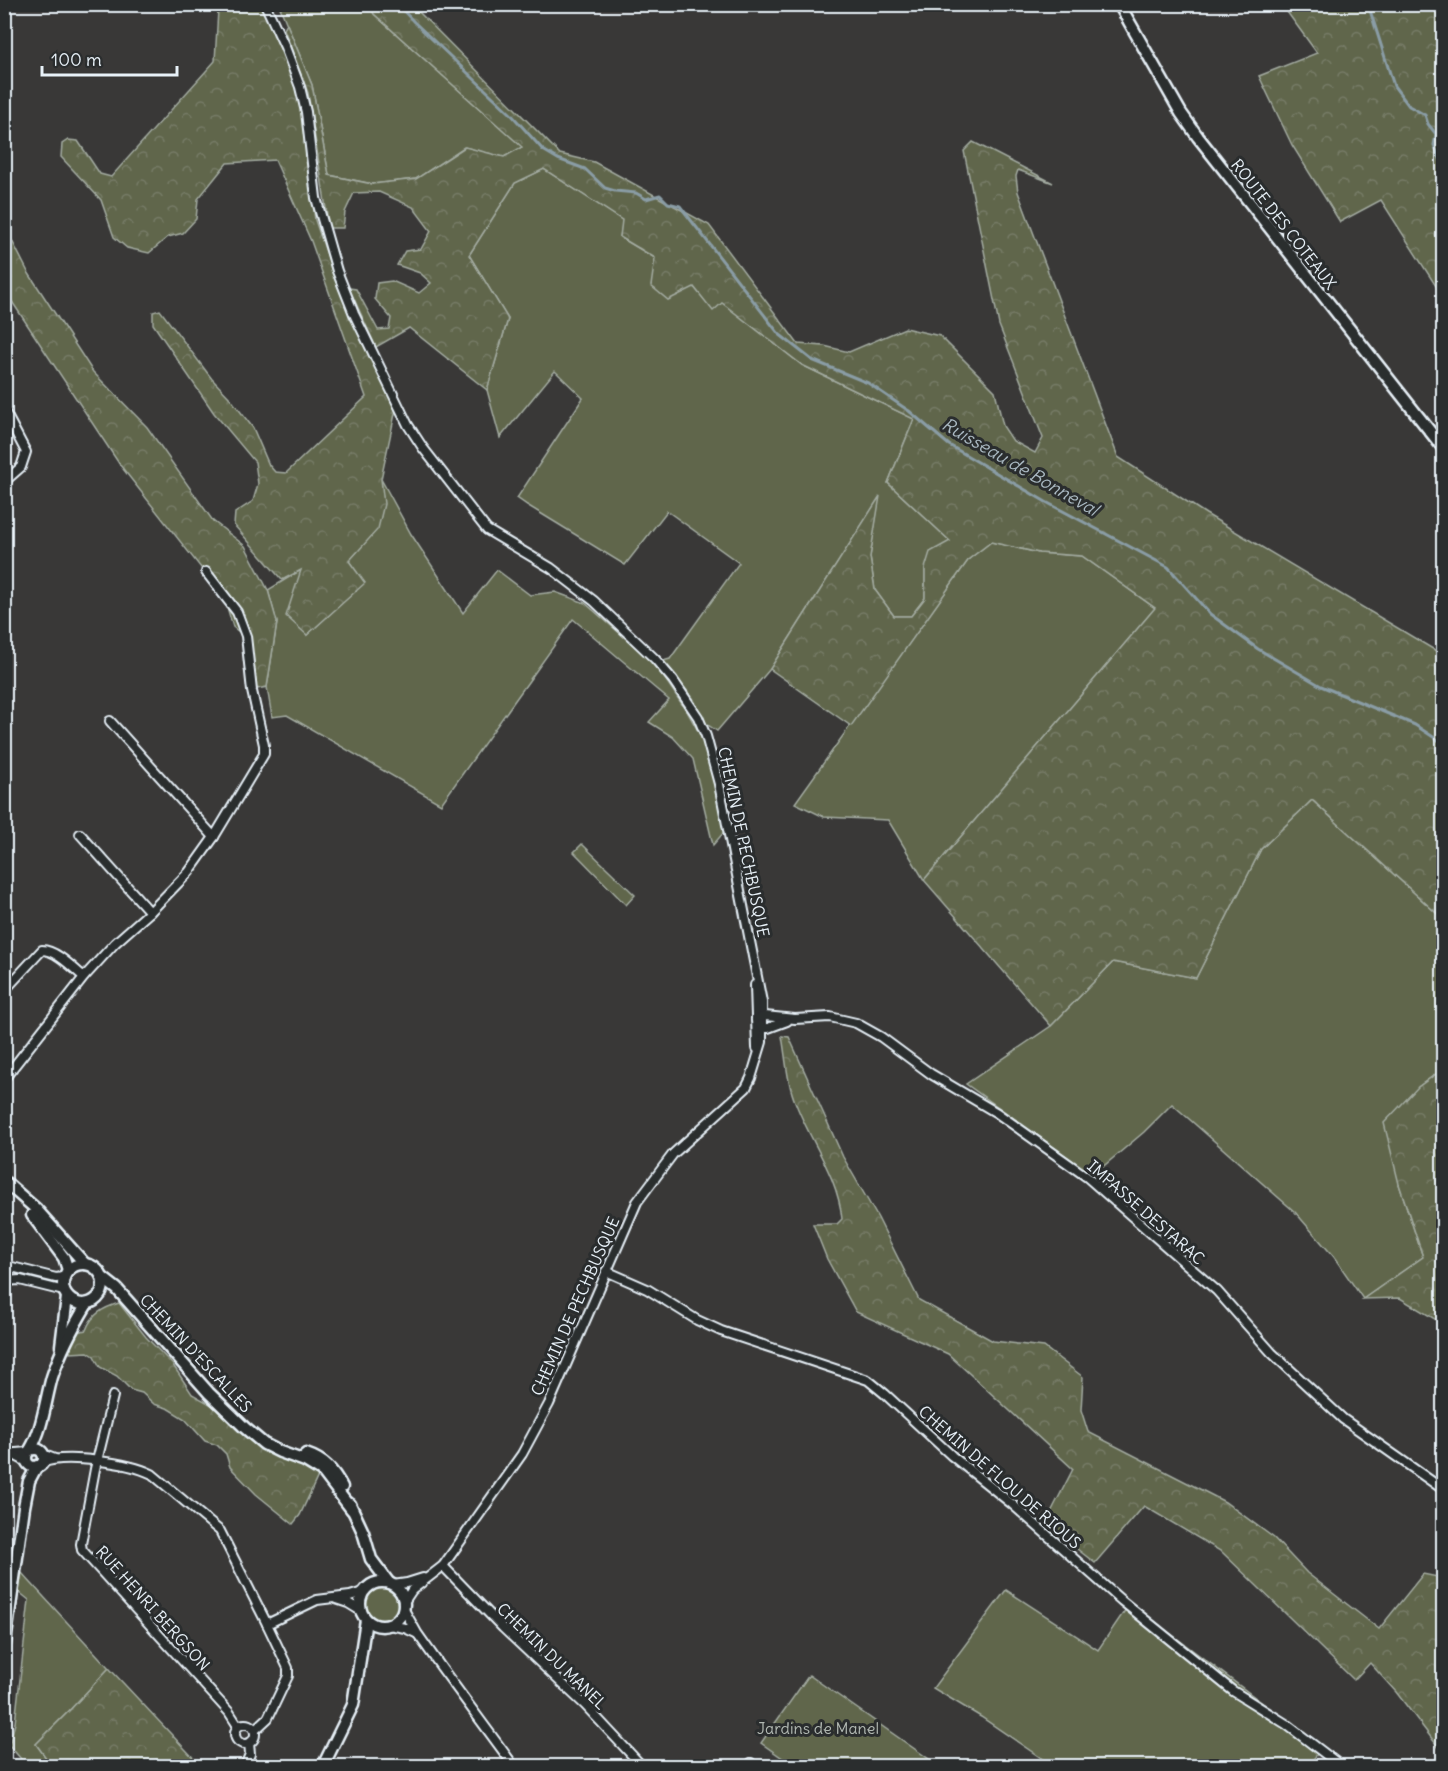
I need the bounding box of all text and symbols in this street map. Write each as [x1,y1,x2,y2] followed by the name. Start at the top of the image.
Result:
[42,39,177,77] scale bar
[51,48,102,71] text: 100 m
[1227,155,1341,293] street label: ROUTE DES COTEAUX
[938,412,1105,522] water label: Ruisseau de Bonneval
[714,745,774,939] street label: CHEMIN DE PECHBUSQUE
[1083,1156,1209,1268] street label: IMPASSE DESTARAC
[526,1213,624,1399] street label: CHEMIN DE PECHBUSQUE
[136,1289,256,1417] street label: CHEMIN D'ESCALLES
[915,1401,1085,1553] street label: CHEMIN DE FLOU DE RIOUS
[92,1541,214,1675] street label: RUE HENRI BERGSON
[493,1599,611,1714] street label: CHEMIN DU MANEL
[757,1718,879,1738] park label: Jardins de Manel

